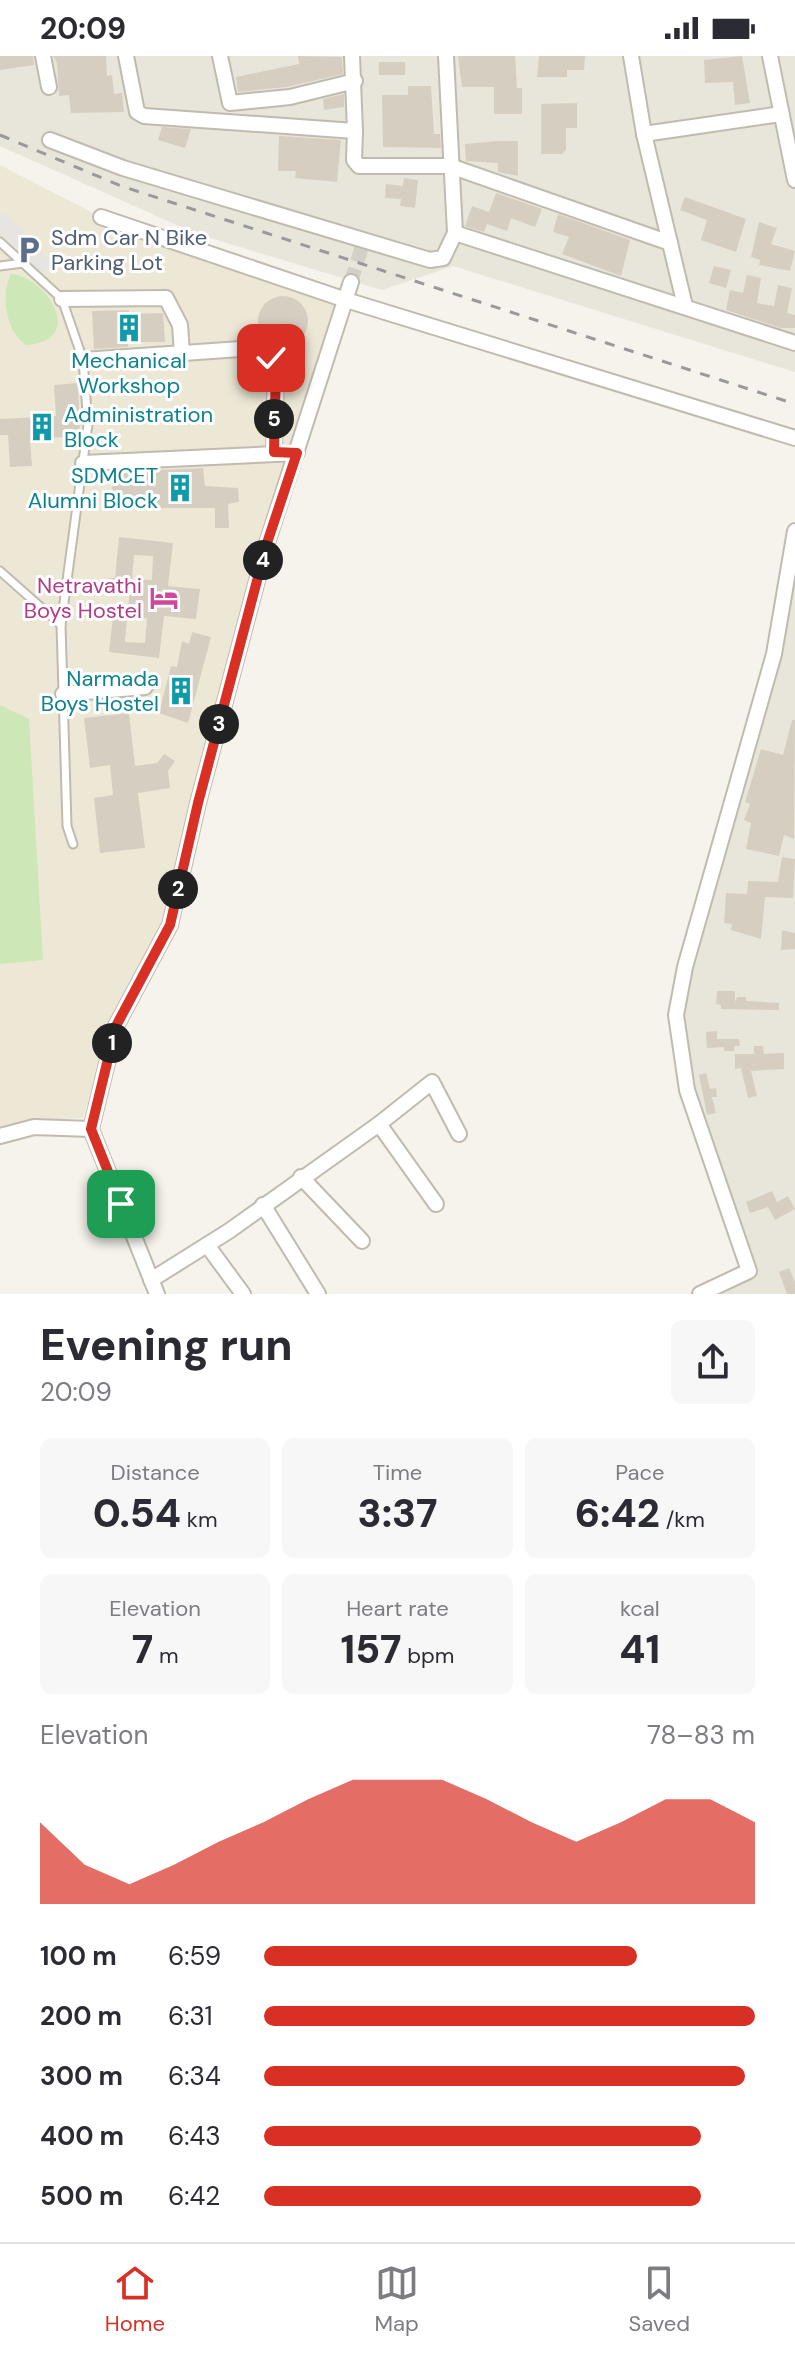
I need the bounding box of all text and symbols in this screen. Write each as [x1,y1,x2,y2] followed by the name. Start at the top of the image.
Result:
[40,9,126,48] text: 20:09
[51,223,207,277] place label: Sdm Car N Bike Parking Lot
[14,235,44,265] parking icon: Sdm Car N Bike Parking Lot
[114,313,144,343] building icon: Mechanical Workshop
[237,324,305,392] pin
[249,336,293,380] icon: check
[71,346,187,400] place label: Mechanical Workshop
[254,399,294,439] pin: 5
[64,400,213,454] place label: Administration Block
[267,404,281,433] text: 5
[27,412,57,442] building icon: Administration Block
[28,461,158,515] place label: SDMCET Alumni Block
[165,473,195,503] building icon: SDMCET Alumni Block
[243,540,283,580] pin: 4
[256,545,270,574] text: 4
[24,571,142,625] place label: Netravathi Boys Hostel
[149,583,179,613] hotel icon: Netravathi Boys Hostel
[41,664,159,718] place label: Narmada Boys Hostel
[166,676,196,706] building icon: Narmada Boys Hostel
[199,704,239,744] pin: 3
[212,709,226,738] text: 3
[158,869,198,909] pin: 2
[172,874,184,903] text: 2
[92,1023,132,1063] pin: 1
[108,1028,116,1057] text: 1
[87,1170,155,1238] pin
[99,1182,143,1226] icon: arrive
[40,1316,293,1374] text: Evening run
[671,1320,755,1404] button: share
[40,1375,112,1409] text: 20:09
[111,1458,200,1487] text: Distance
[373,1458,422,1487] text: Time
[615,1458,664,1487] text: Pace
[93,1487,181,1539] text: 0.54
[358,1487,437,1539] text: 3:37
[575,1487,660,1539] text: 6:42
[181,1505,217,1534] text: km
[660,1505,705,1534] text: /km
[109,1594,201,1623] text: Elevation
[346,1594,449,1623] text: Heart rate
[620,1594,660,1623] text: kcal
[132,1623,153,1675] text: 7
[341,1623,401,1675] text: 157
[619,1623,660,1675] text: 41
[153,1641,179,1670] text: m
[401,1641,454,1670] text: bpm
[40,1718,148,1752] text: Elevation
[647,1718,755,1752] text: 78–83 m
[40,1939,117,1973] text: 100 m
[168,1939,221,1973] text: 6:59
[40,1999,122,2033] text: 200 m
[168,1999,213,2033] text: 6:31
[40,2059,123,2093] text: 300 m
[168,2059,221,2093] text: 6:34
[40,2119,124,2153] text: 400 m
[168,2119,221,2153] text: 6:43
[40,2179,123,2213] text: 500 m
[168,2179,220,2213] text: 6:42
[105,2261,165,2338] tab: Home
[375,2261,419,2338] tab: Map
[628,2261,690,2338] tab: Saved

